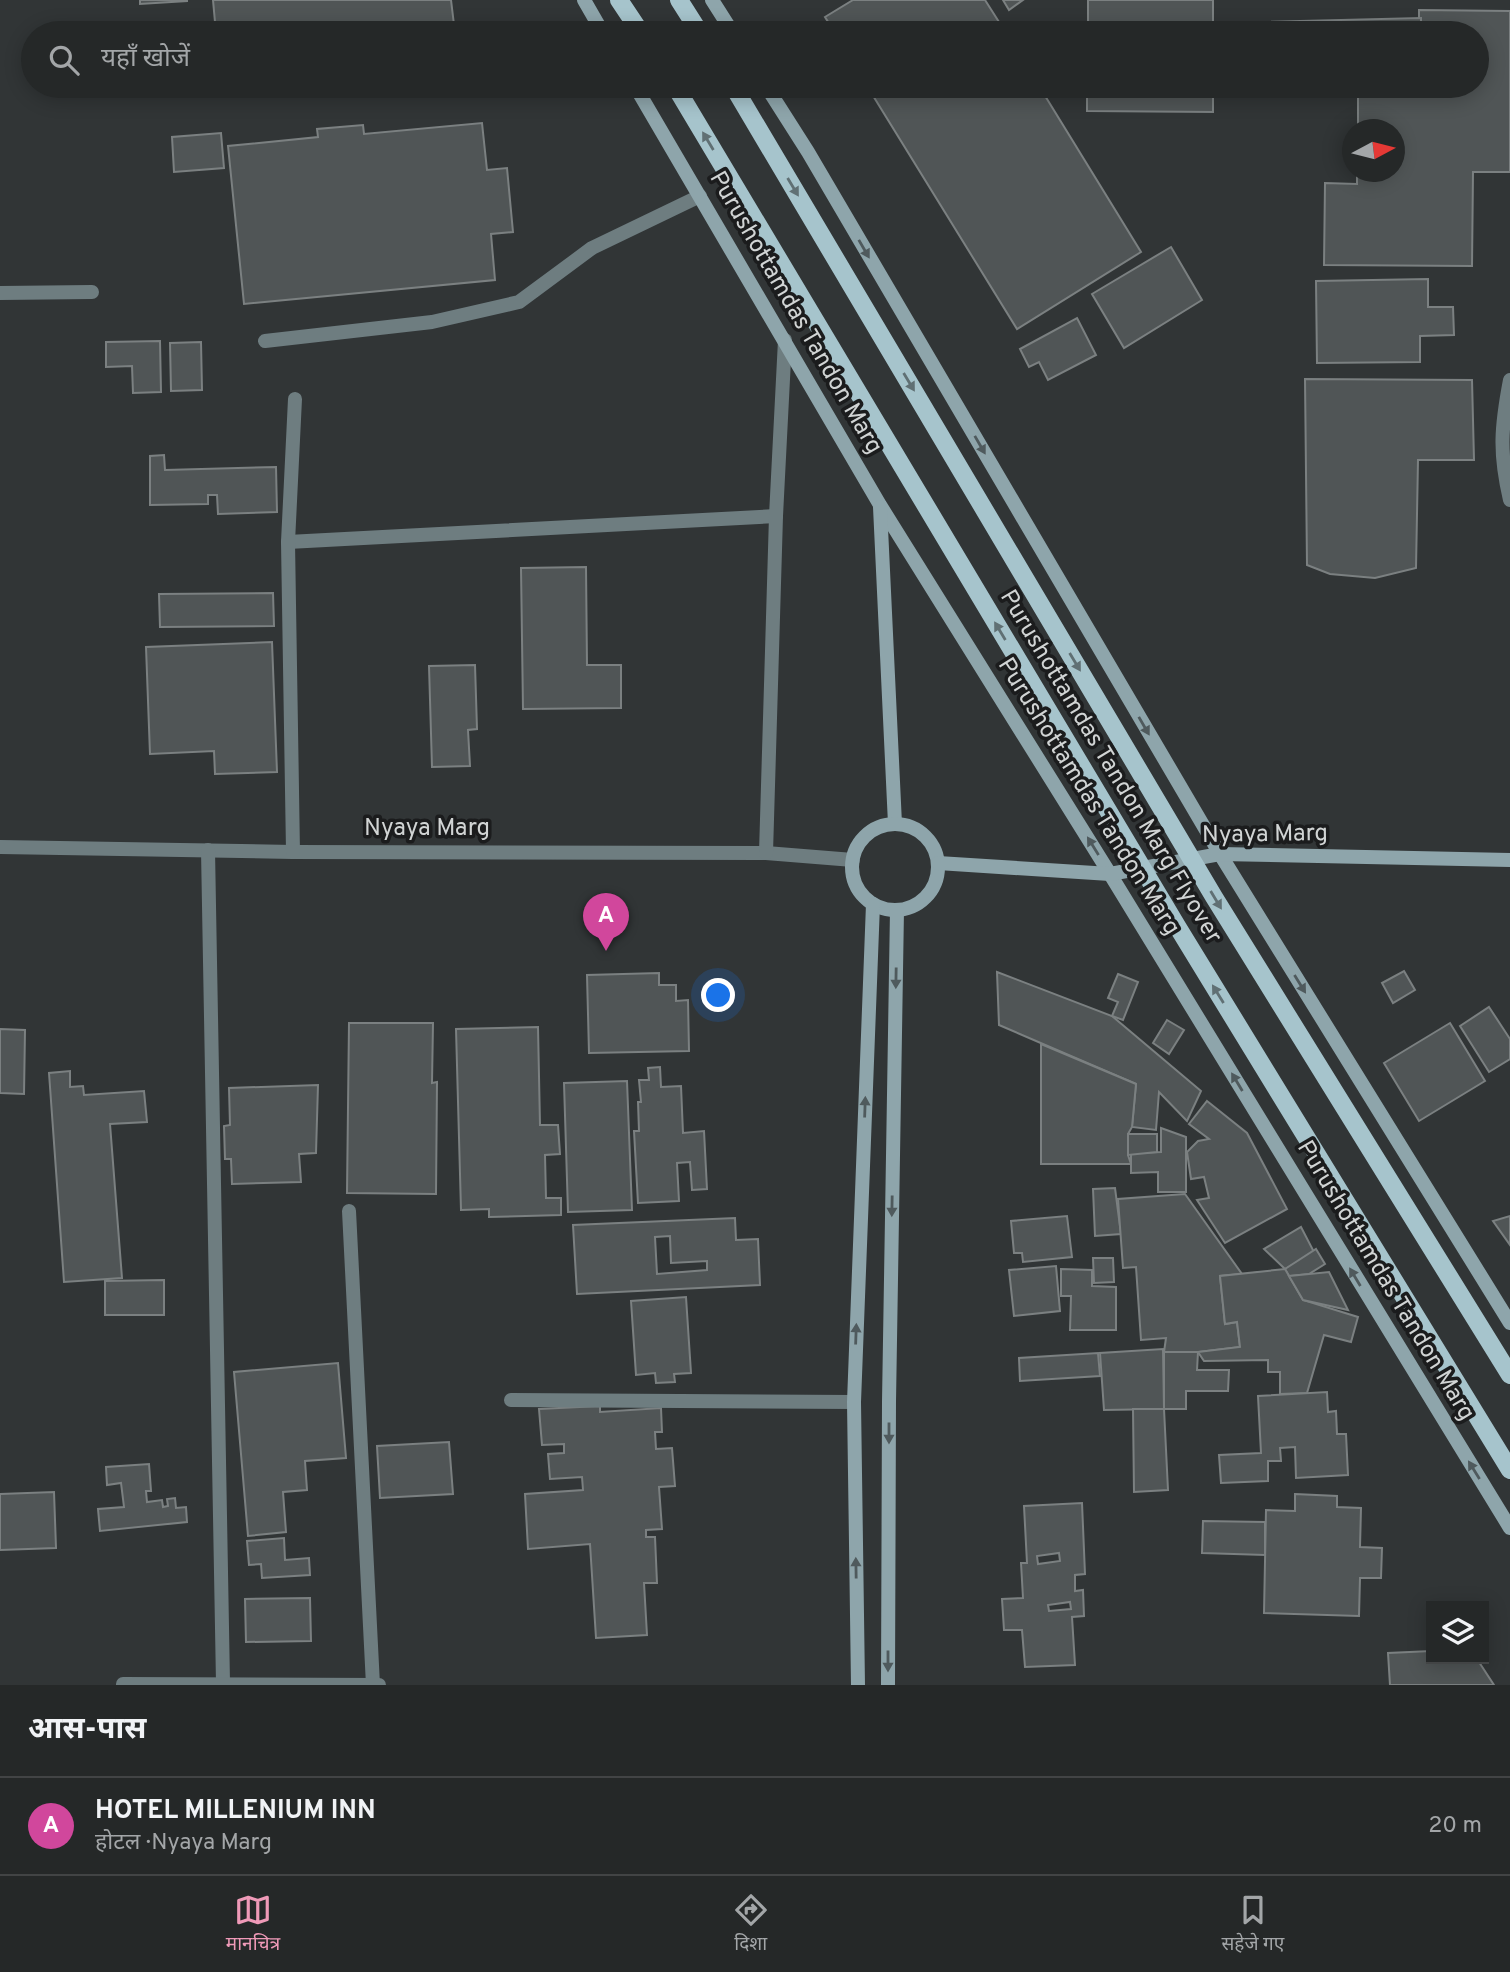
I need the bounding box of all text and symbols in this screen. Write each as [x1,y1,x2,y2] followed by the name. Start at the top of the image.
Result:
[21,21,1489,98] search box
[45,41,83,79] icon: search
[101,43,190,76] text: यहाँ खोजें
[1342,119,1405,182] north arrow
[701,131,714,150] one-way arrow
[702,166,888,460] street label: Purushottamdas Tandon Marg
[786,177,799,196] one-way arrow
[858,240,871,259] one-way arrow
[902,373,915,392] one-way arrow
[973,436,986,455] one-way arrow
[993,585,1227,949] street label: Purushottamdas Tandon Marg Flyover
[994,621,1006,640] one-way arrow
[990,653,1186,941] street label: Purushottamdas Tandon Marg
[1068,653,1081,672] one-way arrow
[1138,716,1150,736] one-way arrow
[364,814,490,844] street label: Nyaya Marg
[1202,819,1328,851] street label: Nyaya Marg
[1086,837,1099,856] one-way arrow
[1210,890,1222,909] one-way arrow
[583,893,629,951] pin: A
[890,968,902,990] one-way arrow
[1293,974,1306,993] one-way arrow
[701,978,735,1012] your location
[1212,984,1225,1003] one-way arrow
[1230,1073,1243,1092] one-way arrow
[859,1096,870,1118] one-way arrow
[1289,1135,1481,1427] street label: Purushottamdas Tandon Marg
[886,1195,898,1217] one-way arrow
[1349,1267,1361,1286] one-way arrow
[851,1323,862,1345] one-way arrow
[883,1422,895,1444] one-way arrow
[1468,1461,1481,1480] one-way arrow
[850,1557,862,1579] one-way arrow
[1426,1601,1489,1664] map controls
[1426,1601,1489,1664] button: layers
[882,1650,894,1672] one-way arrow
[28,1712,146,1749] text: आस-पास
[95,1795,376,1828] text: HOTEL MILLENIUM INN
[43,1812,59,1841] text: A
[1428,1812,1482,1841] text: 20 m
[95,1829,272,1858] text: होटल · Nyaya Marg
[226,1891,280,1958] tab: मानचित्र
[732,1891,770,1958] tab: दिशा
[1221,1891,1284,1958] tab: सहेजे गए

